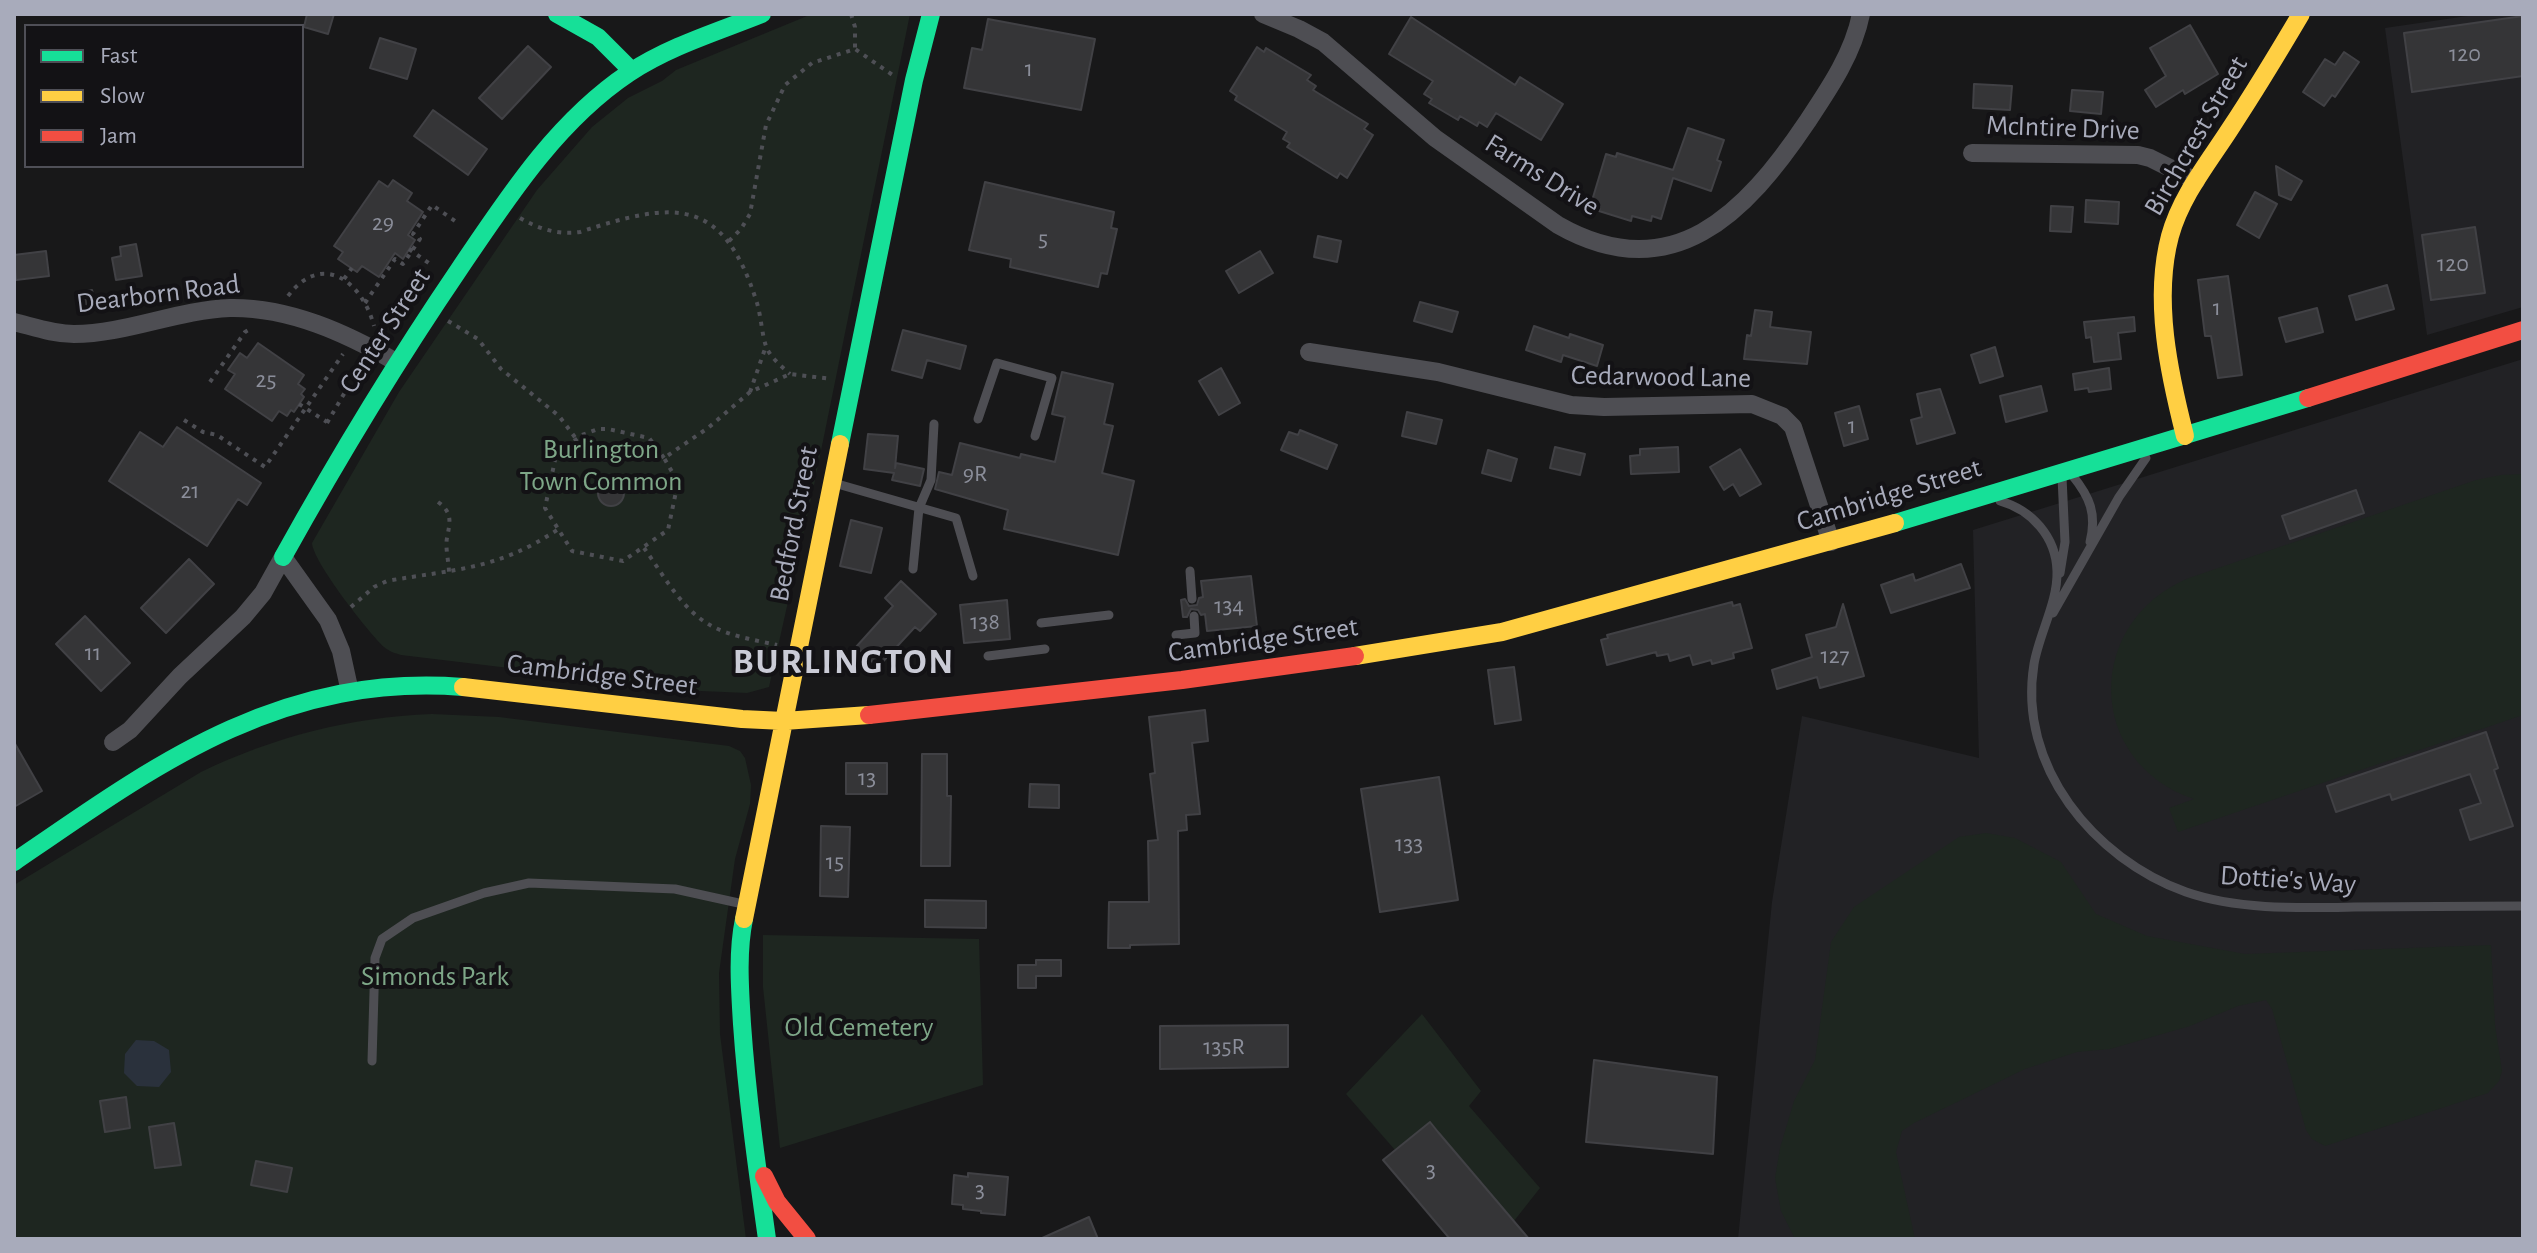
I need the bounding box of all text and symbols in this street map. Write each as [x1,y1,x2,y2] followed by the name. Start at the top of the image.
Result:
[24,24,304,168] legend
[2449,40,2481,68] house number: 120
[100,44,137,68] text: Fast
[2137,50,2255,222] street label: Birchcrest Street
[1025,55,1033,83] house number: 1
[100,84,145,108] text: Slow
[1986,109,2140,147] street label: McIntire Drive
[100,124,137,148] text: Jam
[1479,127,1605,223] street label: Farms Drive
[372,209,394,237] house number: 29
[1038,225,1048,253] house number: 5
[2437,250,2469,278] house number: 120
[332,262,438,400] street label: Center Street
[74,267,242,321] street label: Dearborn Road
[2213,294,2221,322] house number: 1
[1571,359,1751,395] street label: Cedarwood Lane
[256,366,276,394] house number: 25
[1848,412,1856,440] house number: 1
[519,433,683,499] park label: Burlington Town Common
[762,443,826,605] street label: Bedford Street
[1793,451,1985,539] street label: Cambridge Street
[963,460,987,488] house number: 9R
[180,477,200,505] house number: 21
[1214,592,1244,620] house number: 134
[970,608,1000,636] house number: 138
[1166,610,1360,670] street label: Cambridge Street
[85,639,101,667] house number: 11
[733,640,955,684] district label: BURLINGTON
[1820,642,1850,670] house number: 127
[505,647,699,703] street label: Cambridge Street
[858,764,876,792] house number: 13
[1395,830,1423,858] house number: 133
[826,848,844,876] house number: 15
[2219,858,2357,902] street label: Dottie's Way
[361,960,509,994] park label: Simonds Park
[785,1011,933,1045] park label: Old Cemetery
[1203,1033,1245,1061] house number: 135R
[1426,1156,1436,1184] house number: 3
[975,1176,985,1204] house number: 3

